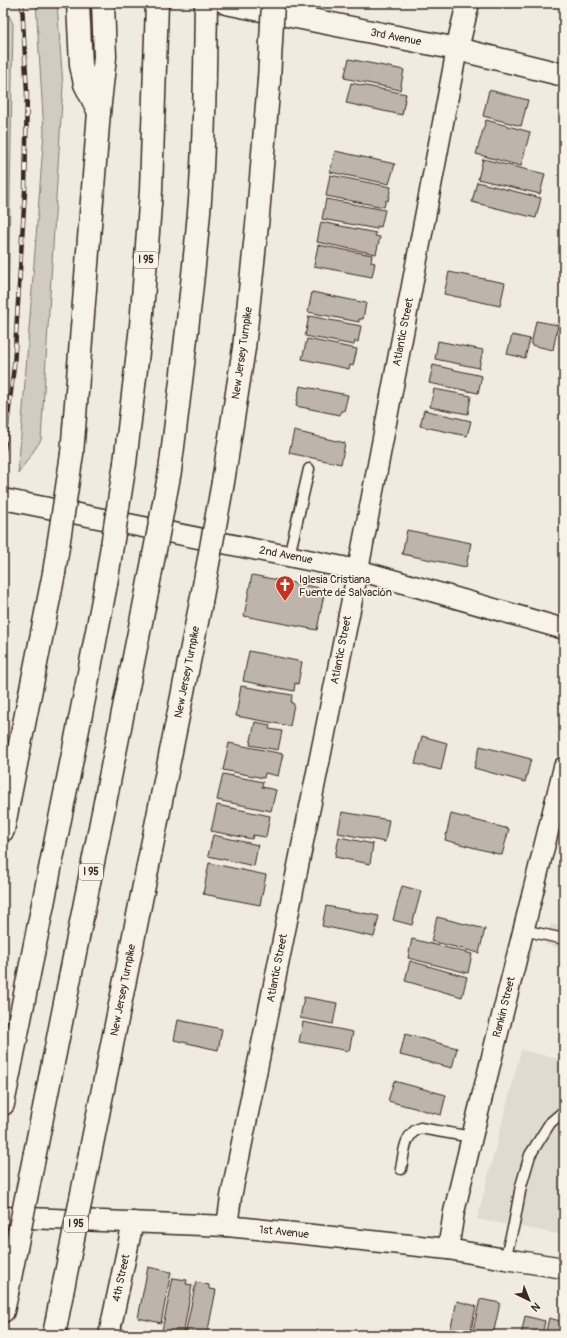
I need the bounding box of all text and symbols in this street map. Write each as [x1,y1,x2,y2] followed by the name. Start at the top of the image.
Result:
[370,26,423,48] street label: 3rd Avenue
[134,252,158,268] road number: I 95
[390,296,416,367] street label: Atlantic Street
[229,305,255,400] street label: New Jersey Turnpike
[258,543,314,567] street label: 2nd Avenue
[299,573,392,599] place label: Iglesia Cristiana Fuente de Salvación
[274,574,296,602] church icon: Iglesia Cristiana Fuente de Salvación
[328,614,354,685] street label: Atlantic Street
[172,624,202,719] street label: New Jersey Turnpike
[79,864,103,880] road number: I 95
[264,932,290,1003] street label: Atlantic Street
[108,942,138,1037] street label: New Jersey Turnpike
[490,975,518,1039] street label: Rankin Street
[64,1216,88,1232] road number: I 95
[259,1223,310,1241] street label: 1st Avenue
[110,1253,132,1303] street label: 4th Street
[509,1280,549,1320] north arrow
[528,1300,543,1315] text: N

